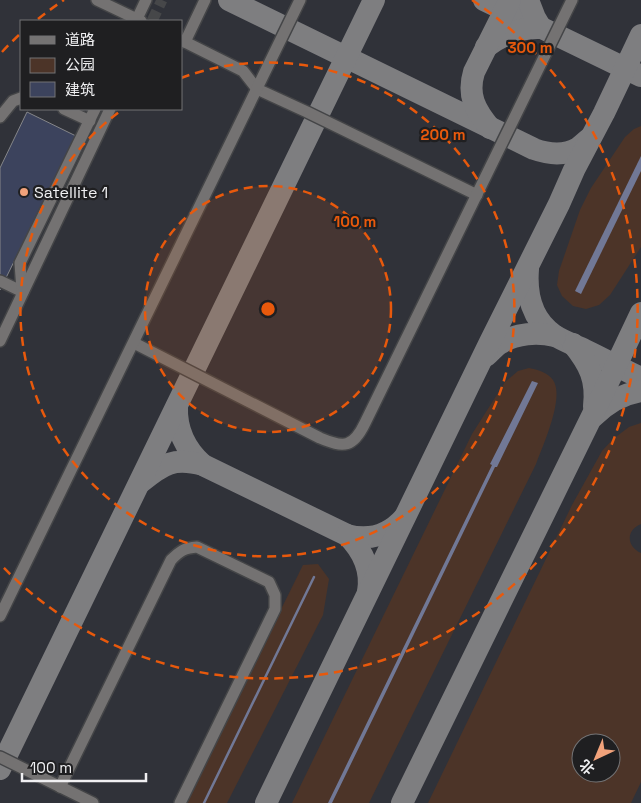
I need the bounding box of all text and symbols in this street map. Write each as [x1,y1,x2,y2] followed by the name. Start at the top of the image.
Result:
[20,20,182,110] legend
[65,30,95,49] text: 道路
[507,38,553,57] text: 300 m
[65,55,95,74] text: 公园
[65,80,95,99] text: 建筑
[421,125,465,144] text: 200 m
[34,182,108,203] place label: Satellite 1
[18,186,30,198] marker: Satellite 1
[334,212,376,231] text: 100 m
[259,300,277,318] centre of rings
[571,733,621,783] north arrow
[22,750,146,782] scale bar
[576,756,598,779] text: 北
[30,758,72,777] text: 100 m

